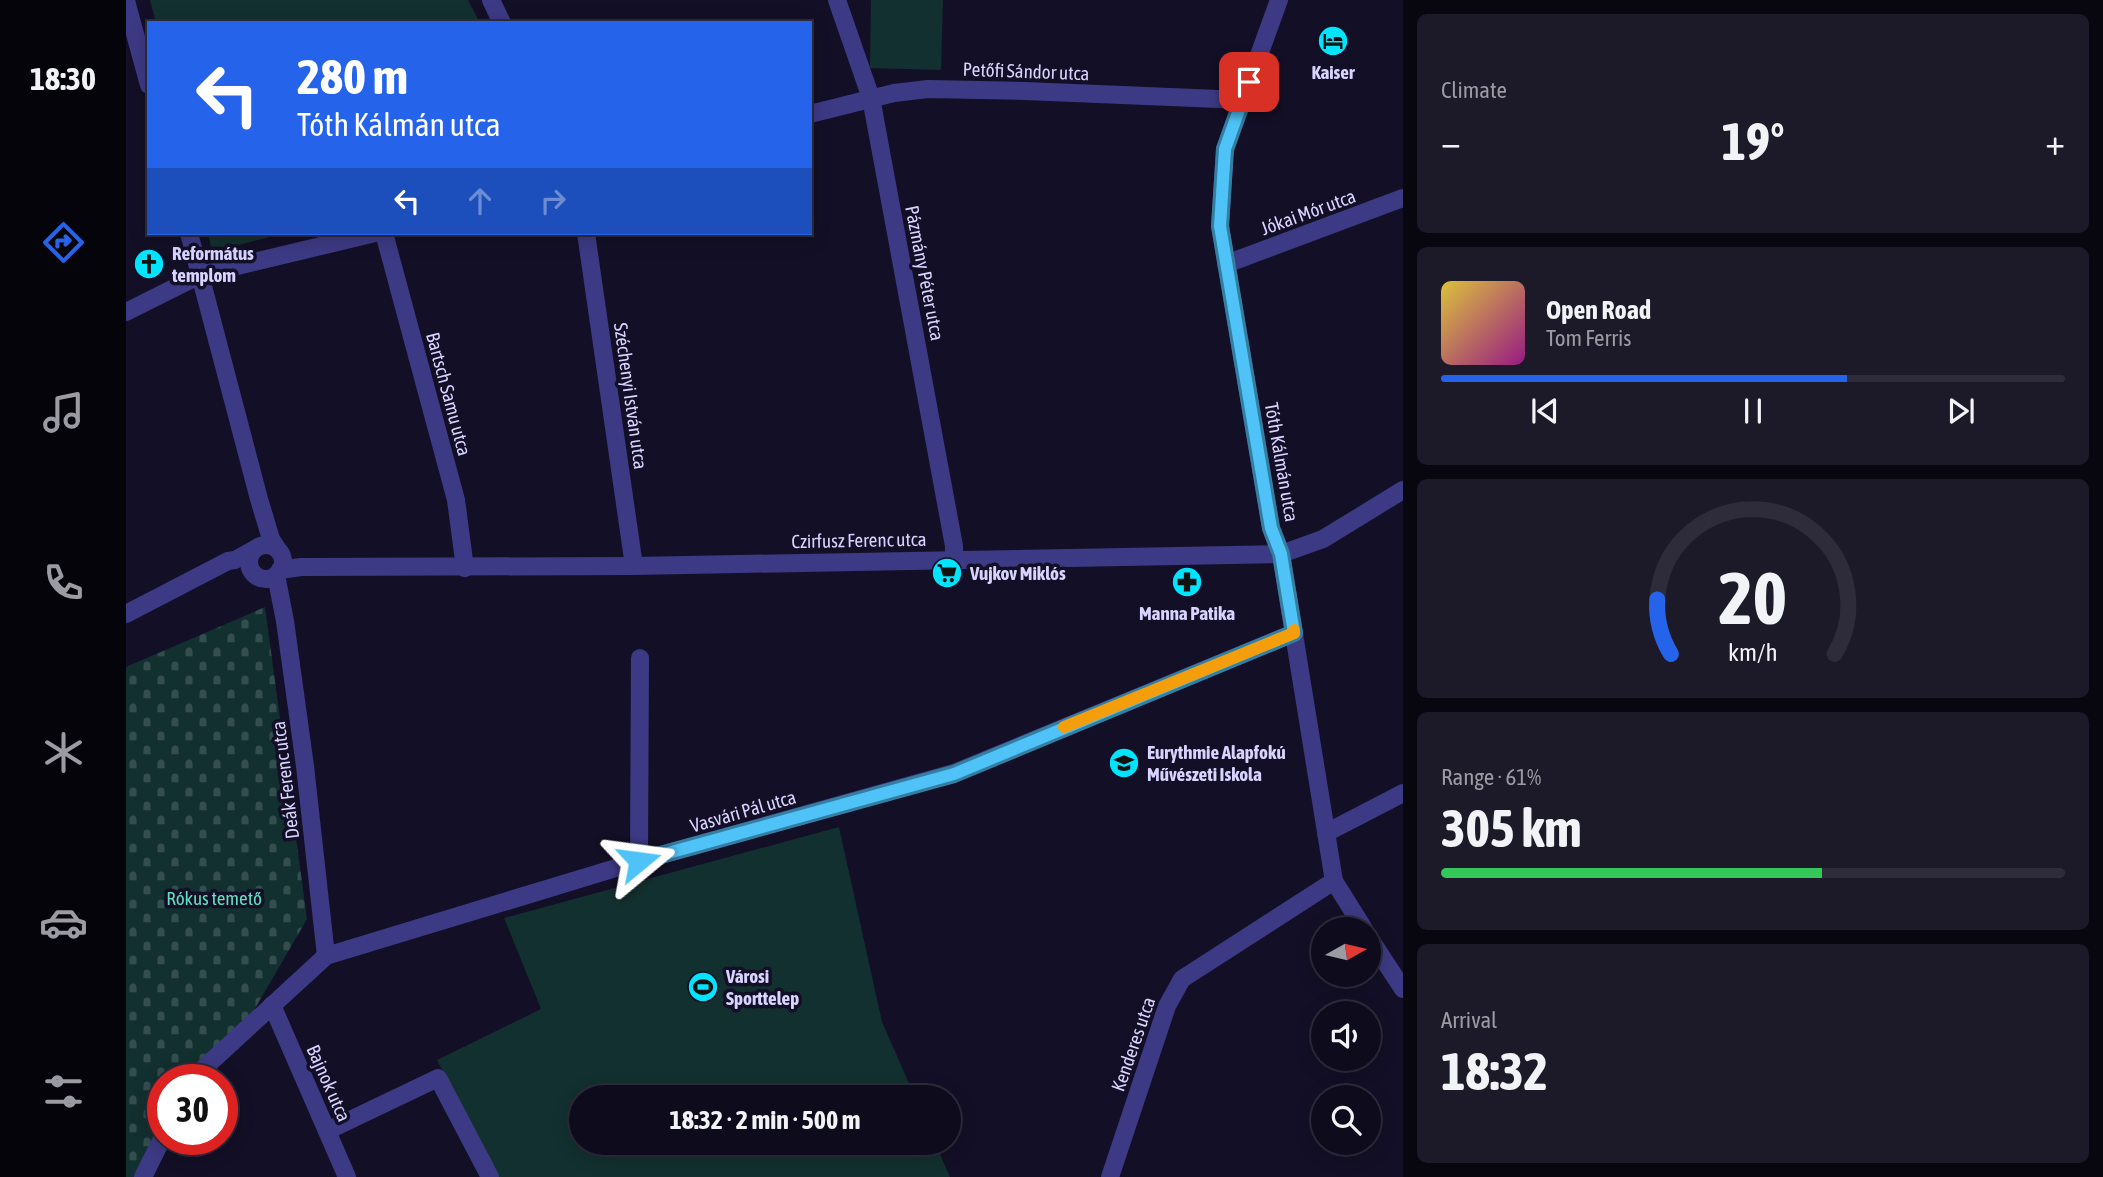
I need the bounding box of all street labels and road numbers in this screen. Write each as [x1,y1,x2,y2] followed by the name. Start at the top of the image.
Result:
[962,58,1090,84] street label: Petőfi Sándor utca
[1258,185,1358,239] street label: Jókai Mór utca
[901,204,949,342] street label: Pázmány Péter utca
[610,321,652,471] street label: Széchenyi István utca
[422,330,476,458] street label: Bartsch Samu utca
[1261,401,1303,523] street label: Tóth Kálmán utca
[791,528,927,552] street label: Czirfusz Ferenc utca
[267,720,303,840] street label: Deák Ferenc utca
[688,785,798,837] street label: Vasvári Pál utca
[1107,994,1159,1094] street label: Kenderes utca
[302,1041,356,1125] street label: Bajnok utca

